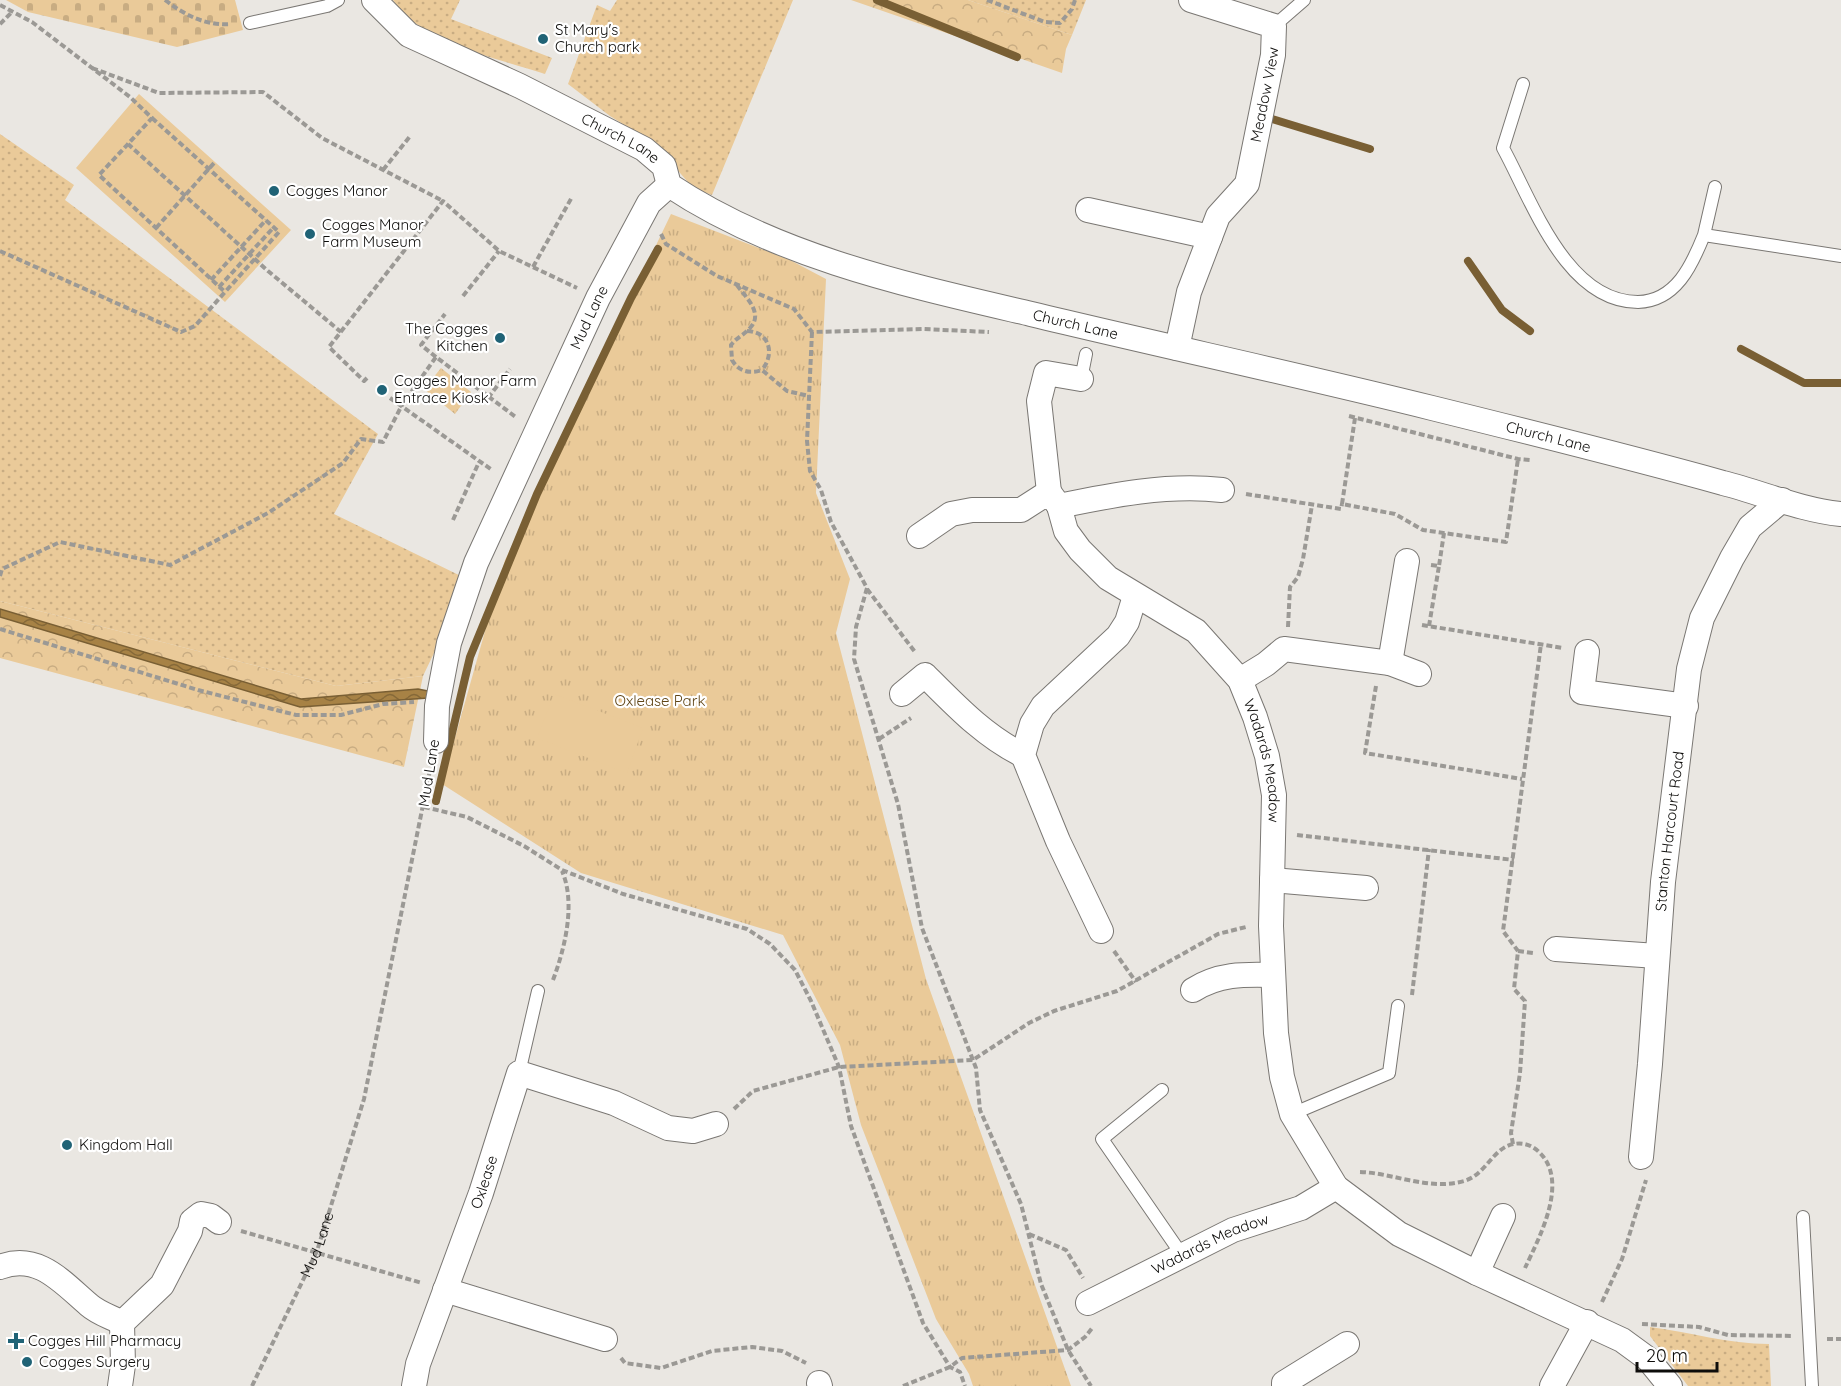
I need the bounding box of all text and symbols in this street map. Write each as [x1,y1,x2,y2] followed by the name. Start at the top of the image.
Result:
[555,20,640,56] place label: St Mary's Church park
[536,32,550,46] marker: St Mary's Church park
[1246,47,1282,144] street label: Meadow View
[578,109,664,167] street label: Church Lane
[286,181,388,200] place label: Cogges Manor
[267,184,281,198] marker: Cogges Manor
[322,215,424,251] place label: Cogges Manor Farm Museum
[303,227,317,241] marker: Cogges Manor Farm Museum
[566,282,612,352] street label: Mud Lane
[1031,305,1120,343] street label: Church Lane
[405,319,488,355] place label: The Cogges Kitchen
[493,331,507,345] marker: The Cogges Kitchen
[394,371,537,407] place label: Cogges Manor Farm Entrace Kiosk
[375,383,389,397] marker: Cogges Manor Farm Entrace Kiosk
[1504,417,1593,456] street label: Church Lane
[615,691,705,710] park label: Oxlease Park
[1240,696,1284,823] street label: Wadards Meadow
[414,738,443,808] street label: Mud Lane
[1651,750,1688,912] street label: Stanton Harcourt Road
[79,1135,173,1154] place label: Kingdom Hall
[60,1138,74,1152] marker: Kingdom Hall
[466,1153,501,1211] street label: Oxlease
[296,1209,338,1280] street label: Mud Lane
[1148,1209,1271,1278] street label: Wadards Meadow
[28,1331,181,1350] place label: Cogges Hill Pharmacy
[9,1334,23,1348] marker: Cogges Hill Pharmacy
[1637,1335,1716,1373] scale bar
[1646,1344,1688,1367] text: 20 m
[39,1352,150,1371] place label: Cogges Surgery
[20,1355,34,1369] marker: Cogges Surgery

